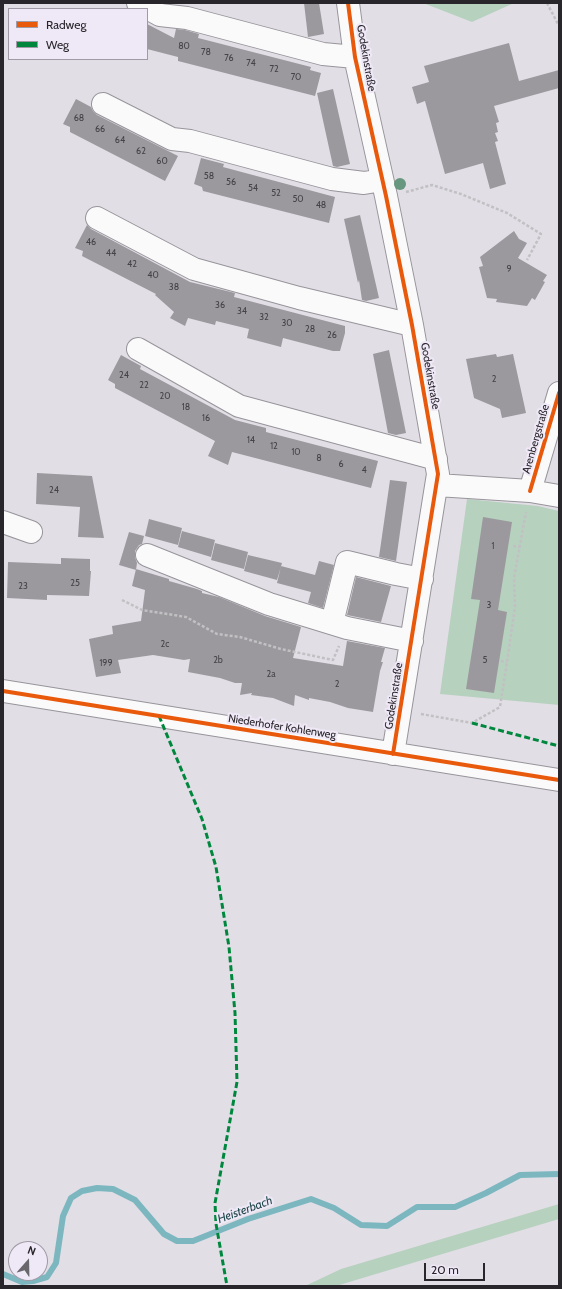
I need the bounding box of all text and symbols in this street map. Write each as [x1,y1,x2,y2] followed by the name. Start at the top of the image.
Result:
[8,8,148,60] legend
[46,17,86,32] text: Radweg
[354,24,378,92] street label: Godekinstraße
[46,37,69,52] text: Weg
[178,41,190,51] house number: 80
[201,47,211,57] house number: 78
[224,53,234,63] house number: 76
[246,58,256,68] house number: 74
[269,64,279,74] house number: 72
[291,72,301,82] house number: 70
[74,113,84,123] house number: 68
[95,124,105,134] house number: 66
[115,135,125,145] house number: 64
[136,146,146,156] house number: 62
[156,156,168,166] house number: 60
[204,171,214,181] house number: 58
[226,177,236,187] house number: 56
[248,183,258,193] house number: 54
[271,188,281,198] house number: 52
[292,194,304,204] house number: 50
[316,200,326,210] house number: 48
[86,237,96,247] house number: 46
[106,248,116,258] house number: 44
[127,259,137,269] house number: 42
[506,264,512,274] house number: 9
[147,270,159,280] house number: 40
[169,282,179,292] house number: 38
[215,300,225,310] house number: 36
[237,306,247,316] house number: 34
[259,312,269,322] house number: 32
[281,318,293,328] house number: 30
[305,324,315,334] house number: 28
[327,330,337,340] house number: 26
[418,342,442,410] street label: Godekinstraße
[119,370,129,380] house number: 24
[492,374,496,384] house number: 2
[139,380,149,390] house number: 22
[160,391,170,401] house number: 20
[182,402,190,412] house number: 18
[520,403,552,475] street label: Arenbergstraße
[202,413,210,423] house number: 16
[247,435,255,445] house number: 14
[270,441,278,451] house number: 12
[291,447,301,457] house number: 10
[316,453,322,463] house number: 8
[338,459,344,469] house number: 6
[361,465,367,475] house number: 4
[49,485,59,495] house number: 24
[492,541,494,551] house number: 1
[70,578,80,588] house number: 25
[18,581,28,591] house number: 23
[487,600,491,610] house number: 3
[161,639,169,649] house number: 2c
[213,655,223,665] house number: 2b
[483,655,487,665] house number: 5
[99,658,113,668] house number: 199
[382,662,406,730] street label: Godekinstraße
[266,669,276,679] house number: 2a
[335,679,339,689] house number: 2
[227,712,337,742] street label: Niederhofer Kohlenweg
[216,1193,274,1227] water label: Heisterbach
[8,1241,48,1281] north arrow
[26,1243,38,1259] text: N
[426,1255,487,1281] scale bar
[431,1262,459,1277] text: 20 m

